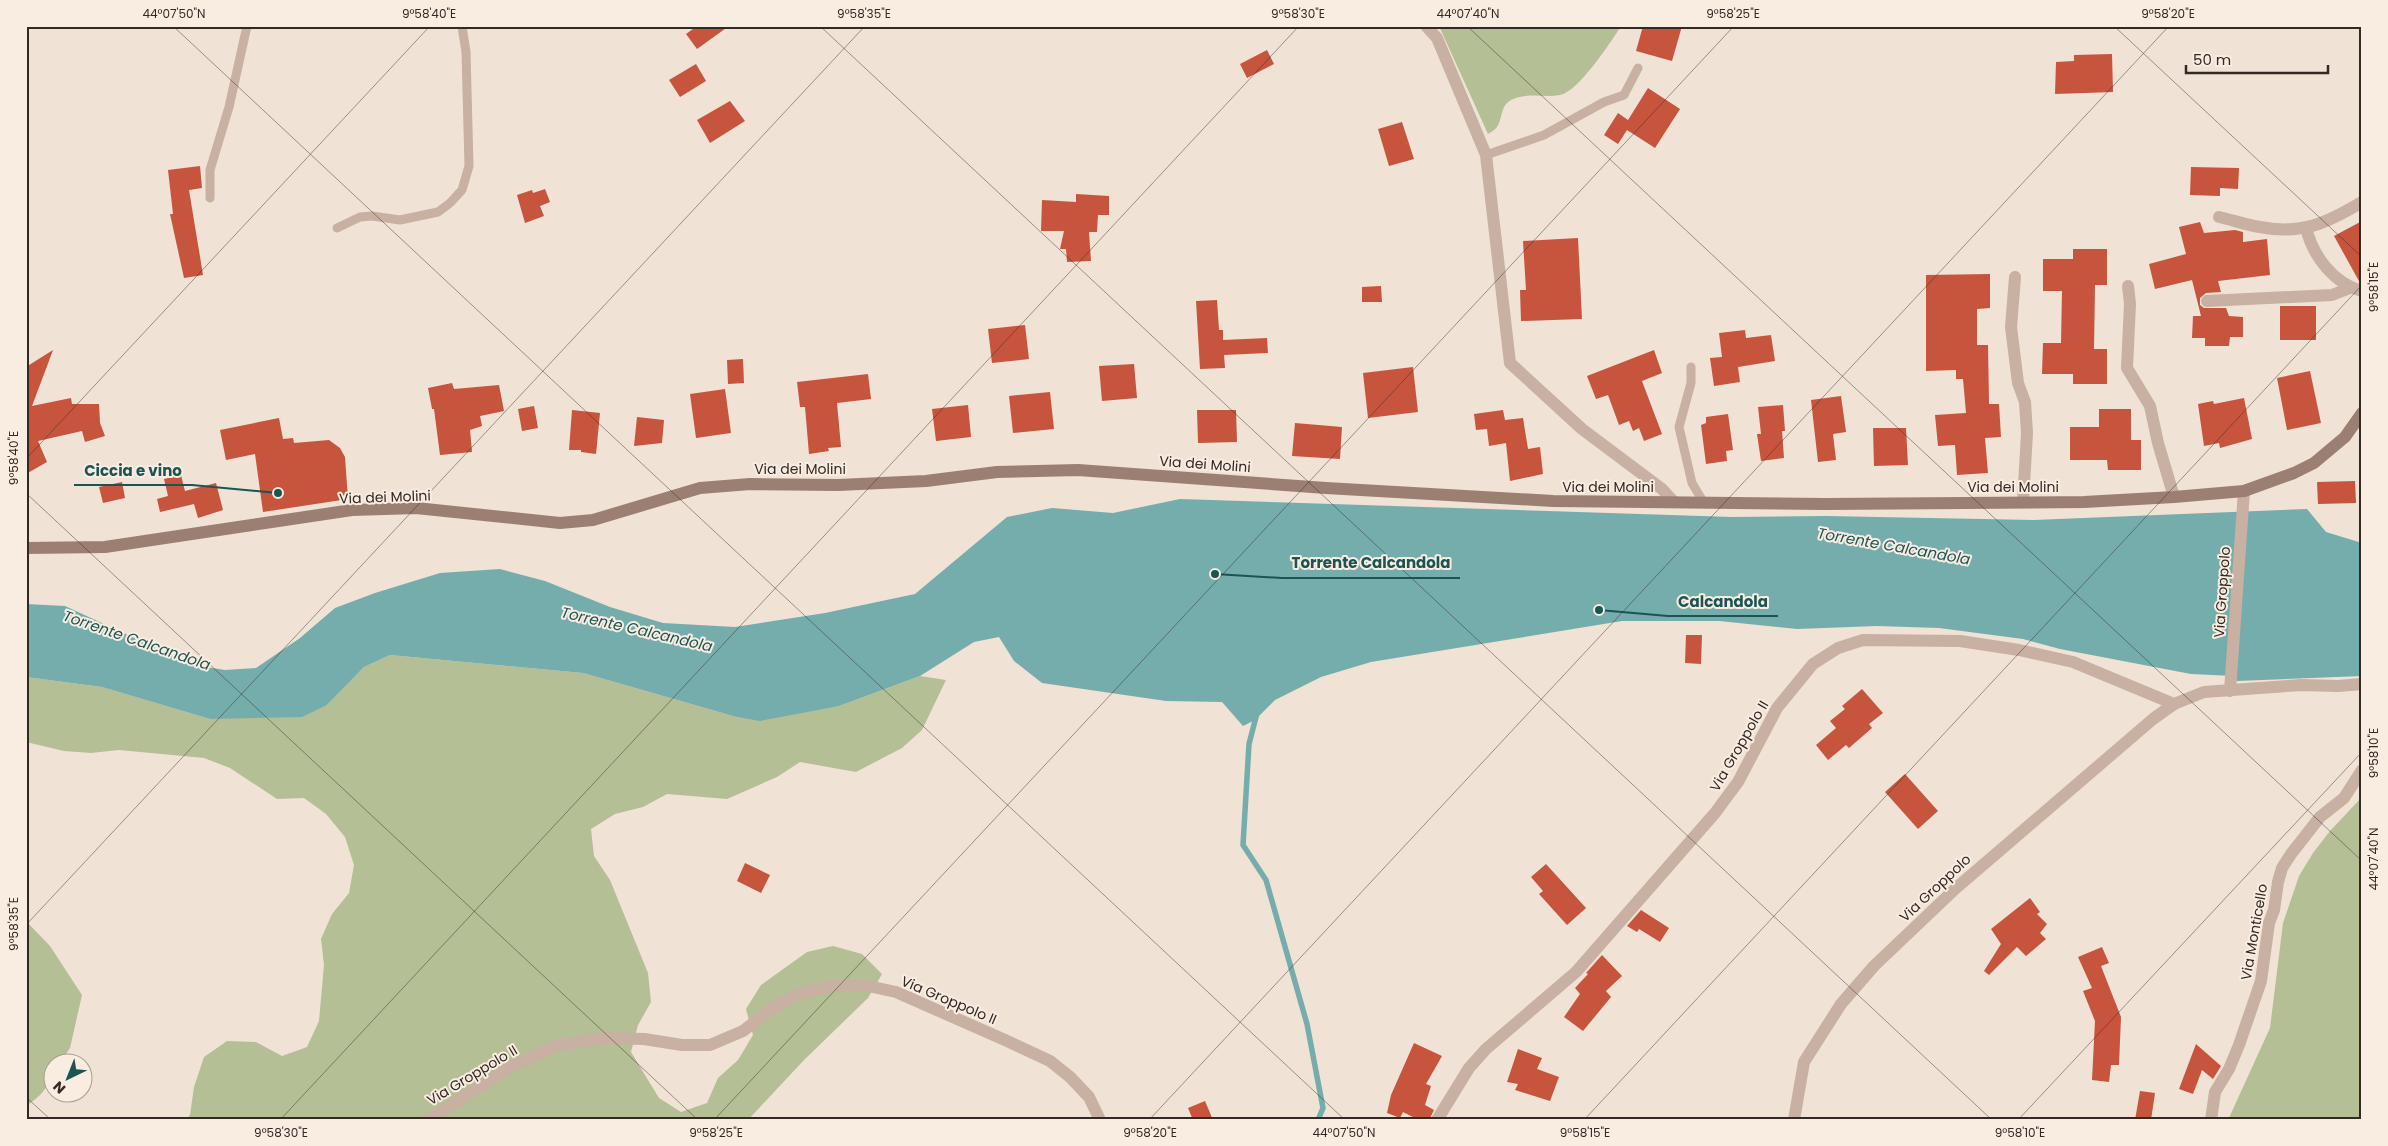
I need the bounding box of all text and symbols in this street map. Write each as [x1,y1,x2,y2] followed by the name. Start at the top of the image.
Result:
[142,5,206,22] text: 44°07'50"N
[402,5,456,22] text: 9°58'40"E
[837,5,891,22] text: 9°58'35"E
[1271,5,1325,22] text: 9°58'30"E
[1436,5,1500,22] text: 44°07'40"N
[1706,5,1760,22] text: 9°58'25"E
[2141,5,2195,22] text: 9°58'20"E
[2186,42,2328,74] scale bar
[2193,49,2231,70] text: 50 m
[2365,262,2382,312] text: 9°58'15"E
[5,431,22,485] text: 9°58'40"E
[1159,451,1251,477] street label: Via dei Molini
[74,455,192,485] callout: Ciccia e vino
[754,459,846,479] street label: Via dei Molini
[84,460,182,481] text: Ciccia e vino
[1562,477,1654,497] street label: Via dei Molini
[1967,477,2059,497] street label: Via dei Molini
[339,485,431,509] street label: Via dei Molini
[1816,522,1972,570] water label: Torrente Calcandola
[2209,546,2235,638] street label: Via Groppolo
[1282,548,1460,578] callout: Torrente Calcandola
[1292,552,1450,573] text: Torrente Calcandola
[1668,586,1778,616] callout: Calcandola
[1678,591,1768,612] text: Calcandola
[559,601,715,657] water label: Torrente Calcandola
[60,605,214,675] water label: Torrente Calcandola
[1705,697,1773,795] street label: Via Groppolo II
[2365,728,2382,778] text: 9°58'10"E
[2365,827,2382,891] text: 44°07'40"N
[1895,849,1975,927] street label: Via Groppolo
[2236,882,2272,982] street label: Via Monticello
[5,897,22,951] text: 9°58'35"E
[898,971,1000,1029] street label: Via Groppolo II
[423,1040,521,1110] street label: Via Groppolo II
[42,1054,92,1104] north arrow
[48,1077,70,1098] text: N
[254,1124,308,1141] text: 9°58'30"E
[689,1124,743,1141] text: 9°58'25"E
[1123,1124,1177,1141] text: 9°58'20"E
[1312,1124,1376,1141] text: 44°07'50"N
[1560,1124,1610,1141] text: 9°58'15"E
[1995,1124,2045,1141] text: 9°58'10"E

